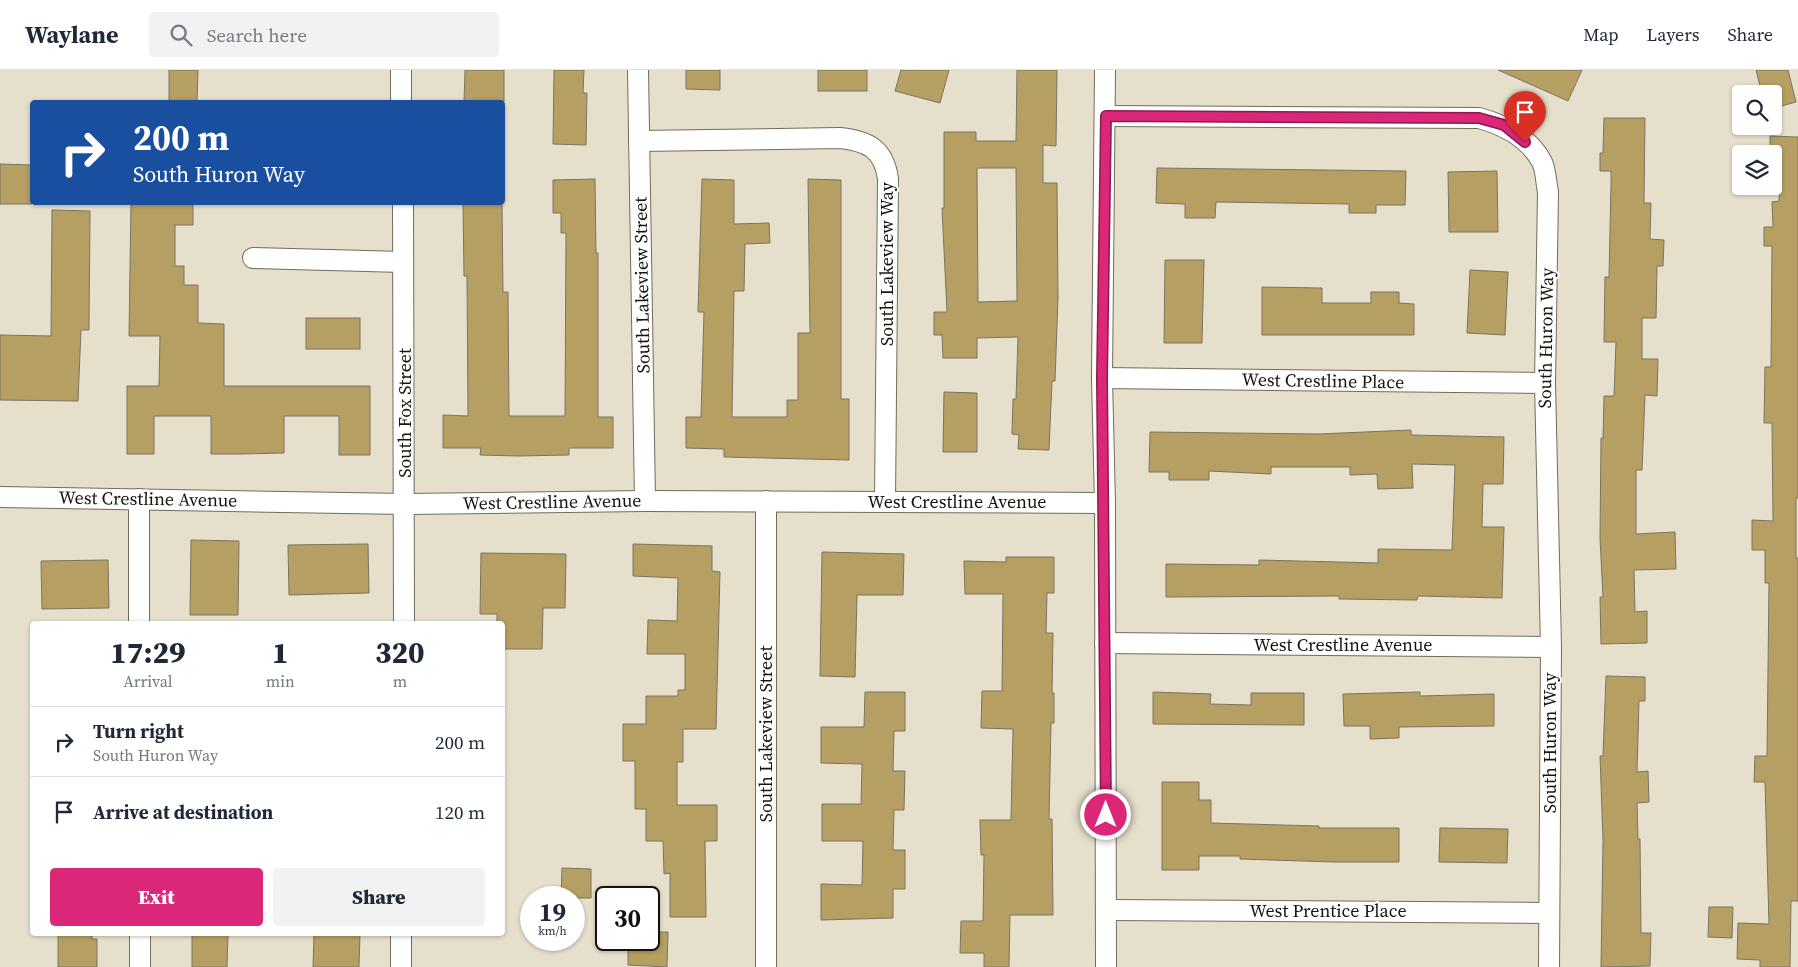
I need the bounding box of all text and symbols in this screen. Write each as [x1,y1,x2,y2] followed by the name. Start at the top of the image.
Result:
[149,12,499,57] search box
[25,18,119,51] text: Waylane
[167,21,195,49] icon: search
[207,22,307,48] text: Search here
[1583,22,1618,47] text: Map
[1646,22,1699,47] text: Layers
[1727,22,1773,47] text: Share
[1732,85,1782,195] map controls
[1732,85,1782,135] button: search
[1504,91,1546,142] pin
[1511,98,1539,126] icon: arrive
[133,114,229,162] text: 200 m
[50,120,115,185] icon: right
[1732,145,1782,195] button: layers
[133,159,305,189] text: South Huron Way
[874,181,899,346] street label: South Lakeview Way
[627,196,656,374] street label: South Lakeview Street
[1532,267,1559,409] street label: South Huron Way
[392,348,417,478] street label: South Fox Street
[1241,367,1405,394] street label: West Crestline Place
[58,484,238,513] street label: West Crestline Avenue
[462,487,642,516] street label: West Crestline Avenue
[868,489,1046,514] street label: West Crestline Avenue
[110,632,185,673] text: 17:29
[272,632,289,673] text: 1
[375,632,425,673] text: 320
[1254,632,1432,657] street label: West Crestline Avenue
[753,646,778,822] street label: South Lakeview Street
[123,670,173,692] text: Arrival
[266,670,295,692] text: min
[393,670,407,692] text: m
[1537,672,1562,813] street label: South Huron Way
[93,718,184,744] text: Turn right
[50,728,78,756] icon: right
[435,729,485,755] text: 200 m
[93,744,218,766] text: South Huron Way
[1079,788,1131,840] position arrow
[50,798,78,826] icon: arrive
[93,799,273,825] text: Arrive at destination
[435,799,485,825] text: 120 m
[50,868,263,926] button: Exit
[273,868,485,926] button: Share
[595,886,660,951] speed limit sign: 30
[539,895,566,929] text: 19
[1249,898,1407,923] street label: West Prentice Place
[538,923,567,939] text: km/h

